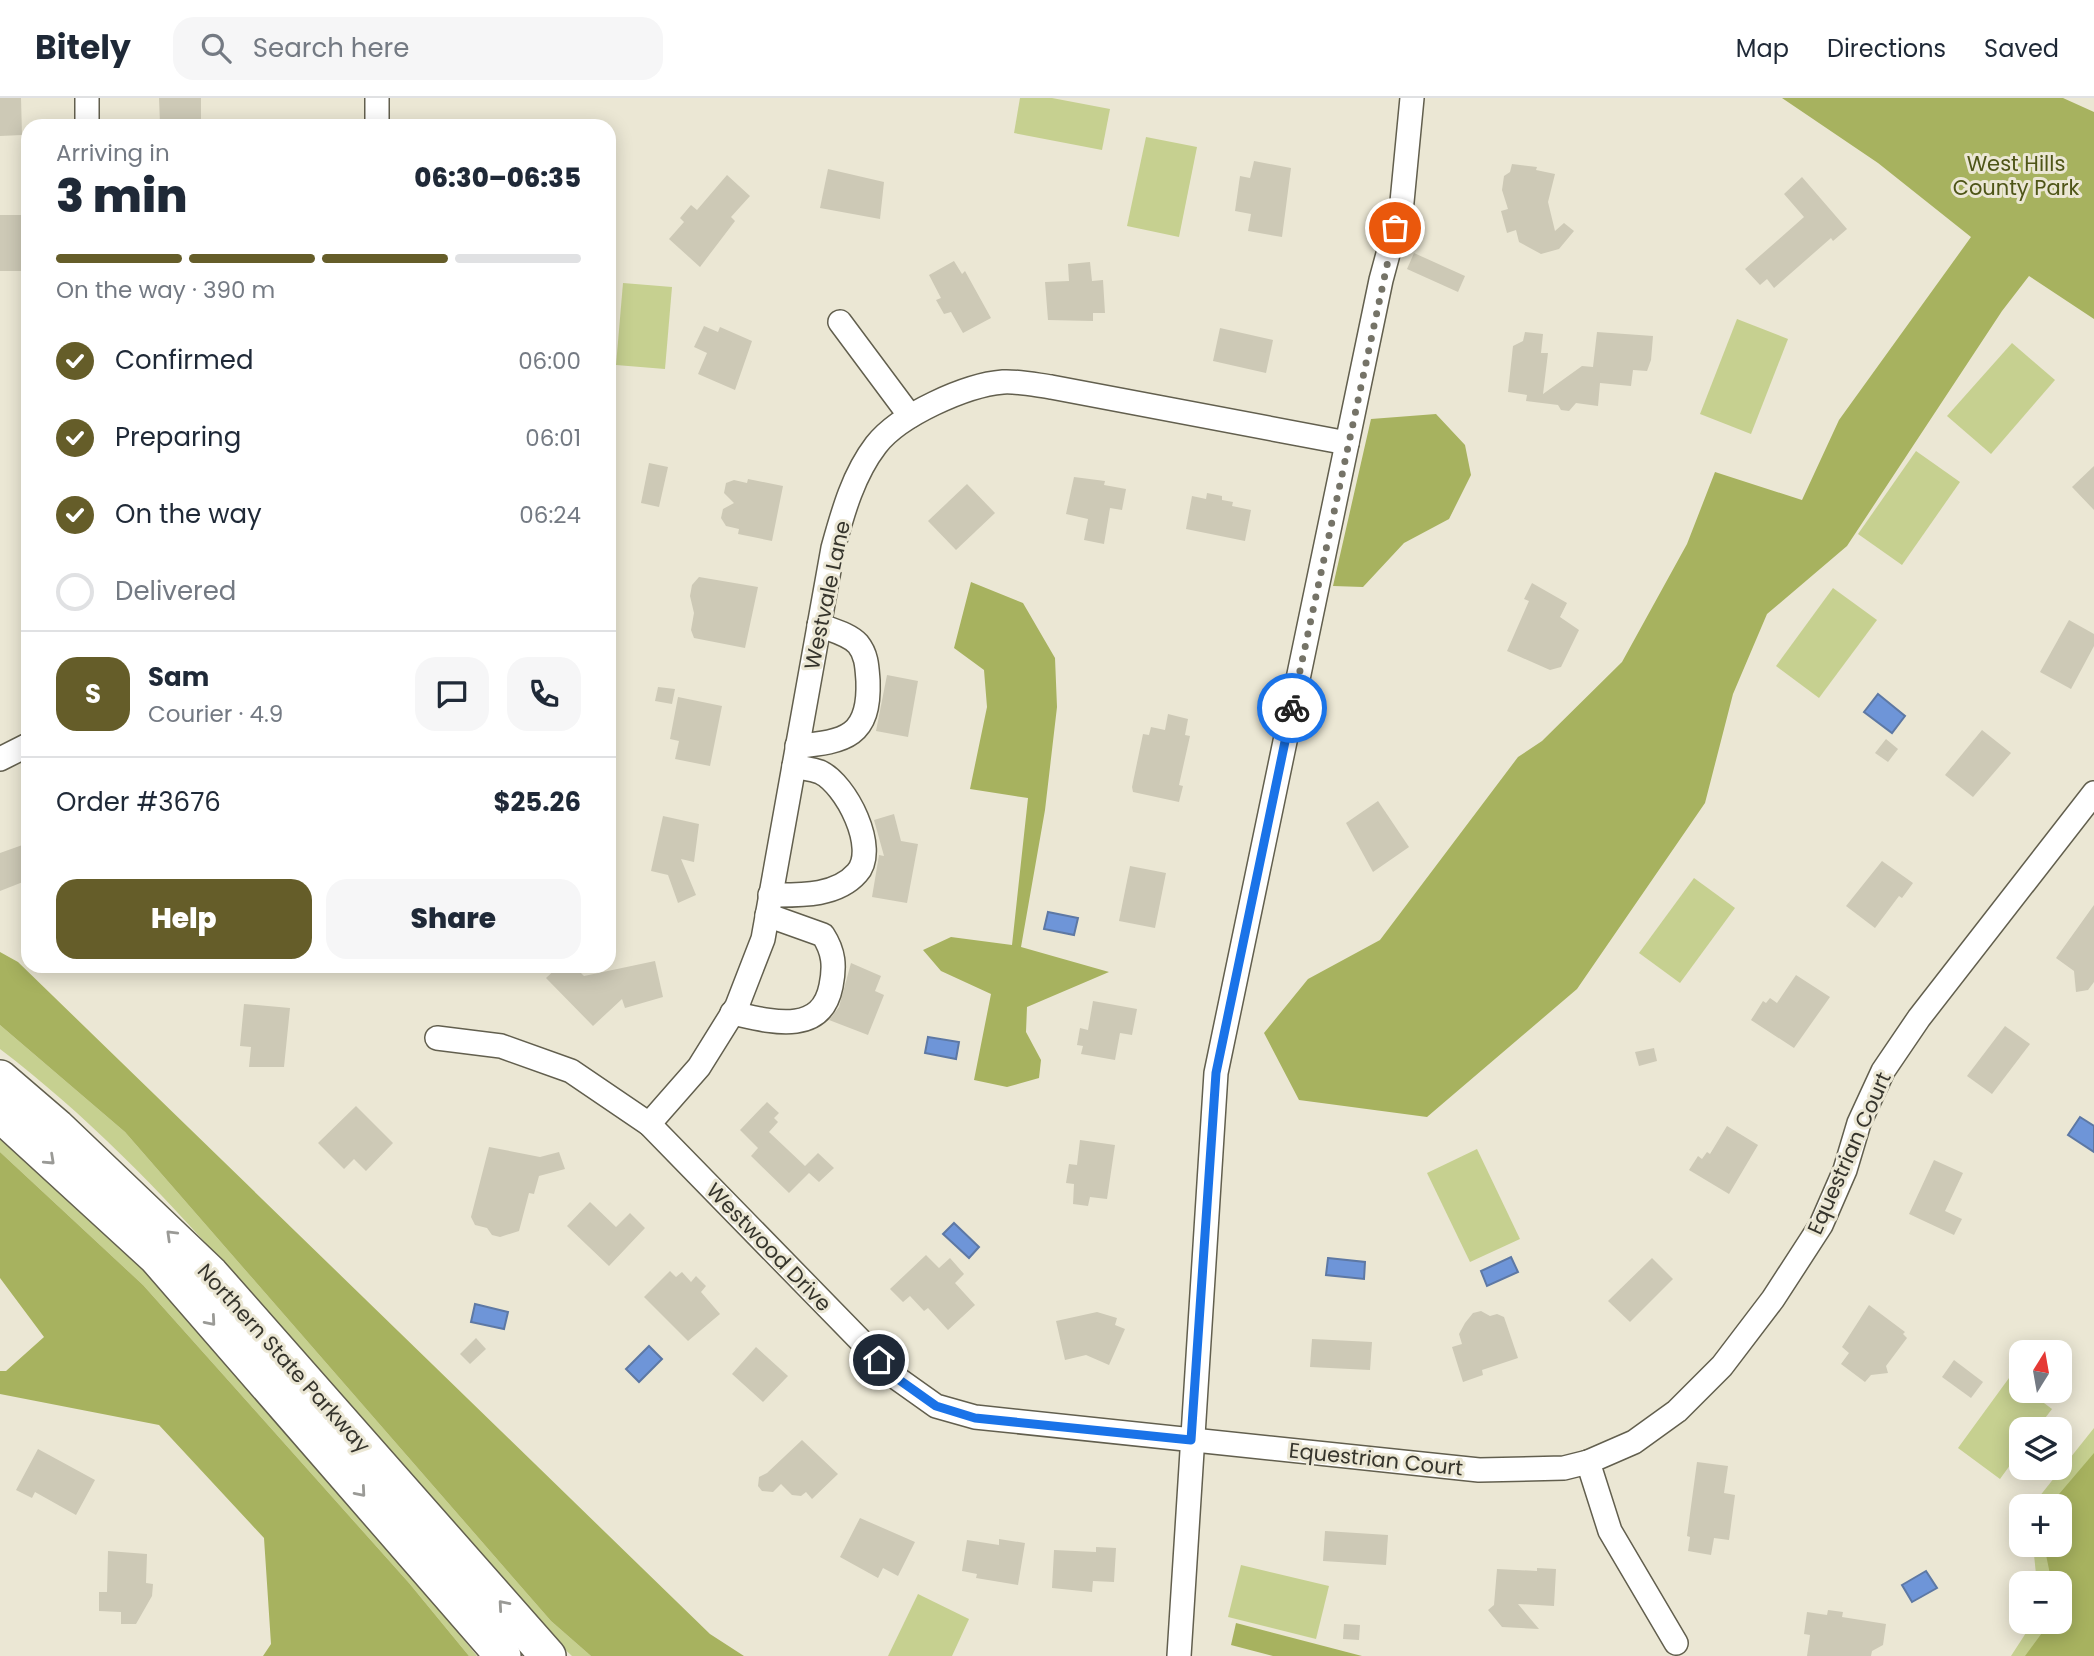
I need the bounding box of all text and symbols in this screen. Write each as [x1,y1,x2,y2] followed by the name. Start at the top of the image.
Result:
[173,17,663,80] search box
[35,24,131,71] text: Bitely
[197,29,235,67] icon: search
[253,30,409,66] text: Search here
[1736,32,1789,65] text: Map
[1827,32,1946,65] text: Directions
[1984,32,2059,65] text: Saved
[56,137,170,169] text: Arriving in
[1953,149,2079,202] park label: West Hills County Park
[414,160,581,196] text: 06:30–06:35
[56,164,188,228] text: 3 min
[1365,198,1425,258] pin
[1376,209,1414,247] icon: bag
[56,274,275,306] text: On the way · 390 m
[56,342,94,380] icon: check
[115,342,253,378] text: Confirmed
[518,345,581,377] text: 06:00
[56,419,94,457] icon: check
[115,419,241,455] text: Preparing
[525,422,581,454] text: 06:01
[56,496,94,534] icon: check
[115,496,262,532] text: On the way
[519,499,581,531] text: 06:24
[797,518,857,672] street label: Westvale Lane
[115,573,236,609] text: Delivered
[415,657,489,731] button: chat
[507,657,581,731] button: phone
[148,659,209,695] text: Sam
[1257,673,1327,743] courier
[85,676,101,712] text: S
[1273,689,1311,727] icon: bike
[148,698,283,730] text: Courier · 4.9
[56,784,221,820] text: Order #3676
[493,784,581,820] text: $25.26
[56,879,312,959] button: Help
[326,879,581,959] button: Share
[1800,1067,1898,1239] street label: Equestrian Court
[42,1152,55,1165] one-way arrow
[700,1176,838,1318] street label: Westwood Drive
[166,1231,179,1244] one-way arrow
[191,1257,377,1459] street label: Northern State Parkway
[203,1312,215,1325] one-way arrow
[849,1330,909,1390] pin
[2009,1340,2072,1404] north arrow
[2009,1340,2072,1634] map controls
[860,1341,898,1379] icon: home
[2009,1417,2072,1480] button: layers
[1288,1435,1464,1483] street label: Equestrian Court
[353,1484,365,1497] one-way arrow
[2009,1494,2072,1557] button: +
[2009,1571,2072,1634] button: −
[499,1600,511,1613] one-way arrow

